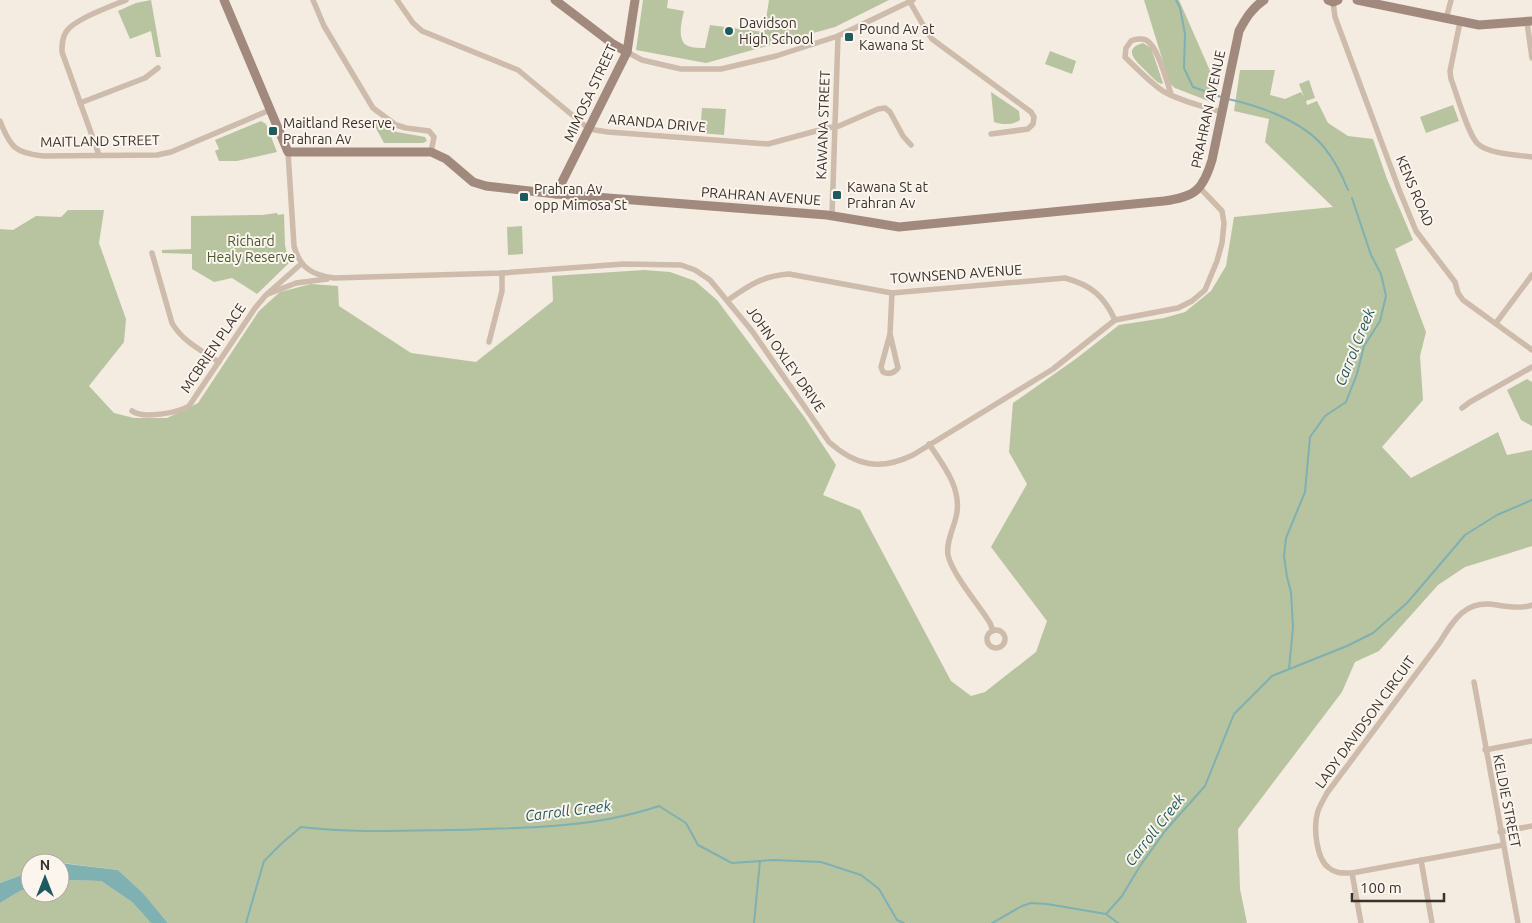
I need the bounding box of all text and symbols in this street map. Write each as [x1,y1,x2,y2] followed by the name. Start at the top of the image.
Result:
[739,15,814,47] place label: Davidson High School
[859,21,935,53] place label: Pound Av at Kawana St
[723,25,735,37] marker: Davidson High School
[843,31,855,43] marker: Pound Av at Kawana St
[560,42,620,144] street label: MIMOSA STREET
[1188,48,1228,170] street label: PRAHRAN AVENUE
[813,70,833,180] street label: KAWANA STREET
[607,111,707,135] street label: ARANDA DRIVE
[283,115,395,147] place label: Maitland Reserve, Prahran Av
[267,125,279,137] marker: Maitland Reserve, Prahran Av
[40,132,160,150] street label: MAITLAND STREET
[1393,153,1437,229] street label: KENS ROAD
[847,179,928,211] place label: Kawana St at Prahran Av
[534,181,627,213] place label: Prahran Av opp Mimosa St
[700,184,822,208] street label: PRAHRAN AVENUE
[831,189,843,201] marker: Kawana St at Prahran Av
[518,191,530,203] marker: Prahran Av opp Mimosa St
[207,233,295,265] park label: Richard Healy Reserve
[890,261,1023,287] street label: TOWNSEND AVENUE
[177,300,249,396] street label: MCBRIEN PLACE
[744,303,829,415] street label: JOHN OXLEY DRIVE
[1331,305,1378,388] water label: Carrol Creek
[1312,653,1418,791] street label: LADY DAVIDSON CIRCUIT
[1490,753,1524,850] street label: KELDIE STREET
[1121,790,1188,869] water label: Carroll Creek
[524,797,612,824] water label: Carroll Creek
[20,853,70,903] north arrow
[40,857,50,873] text: N
[1352,870,1444,902] scale bar
[1360,879,1402,896] text: 100 m

